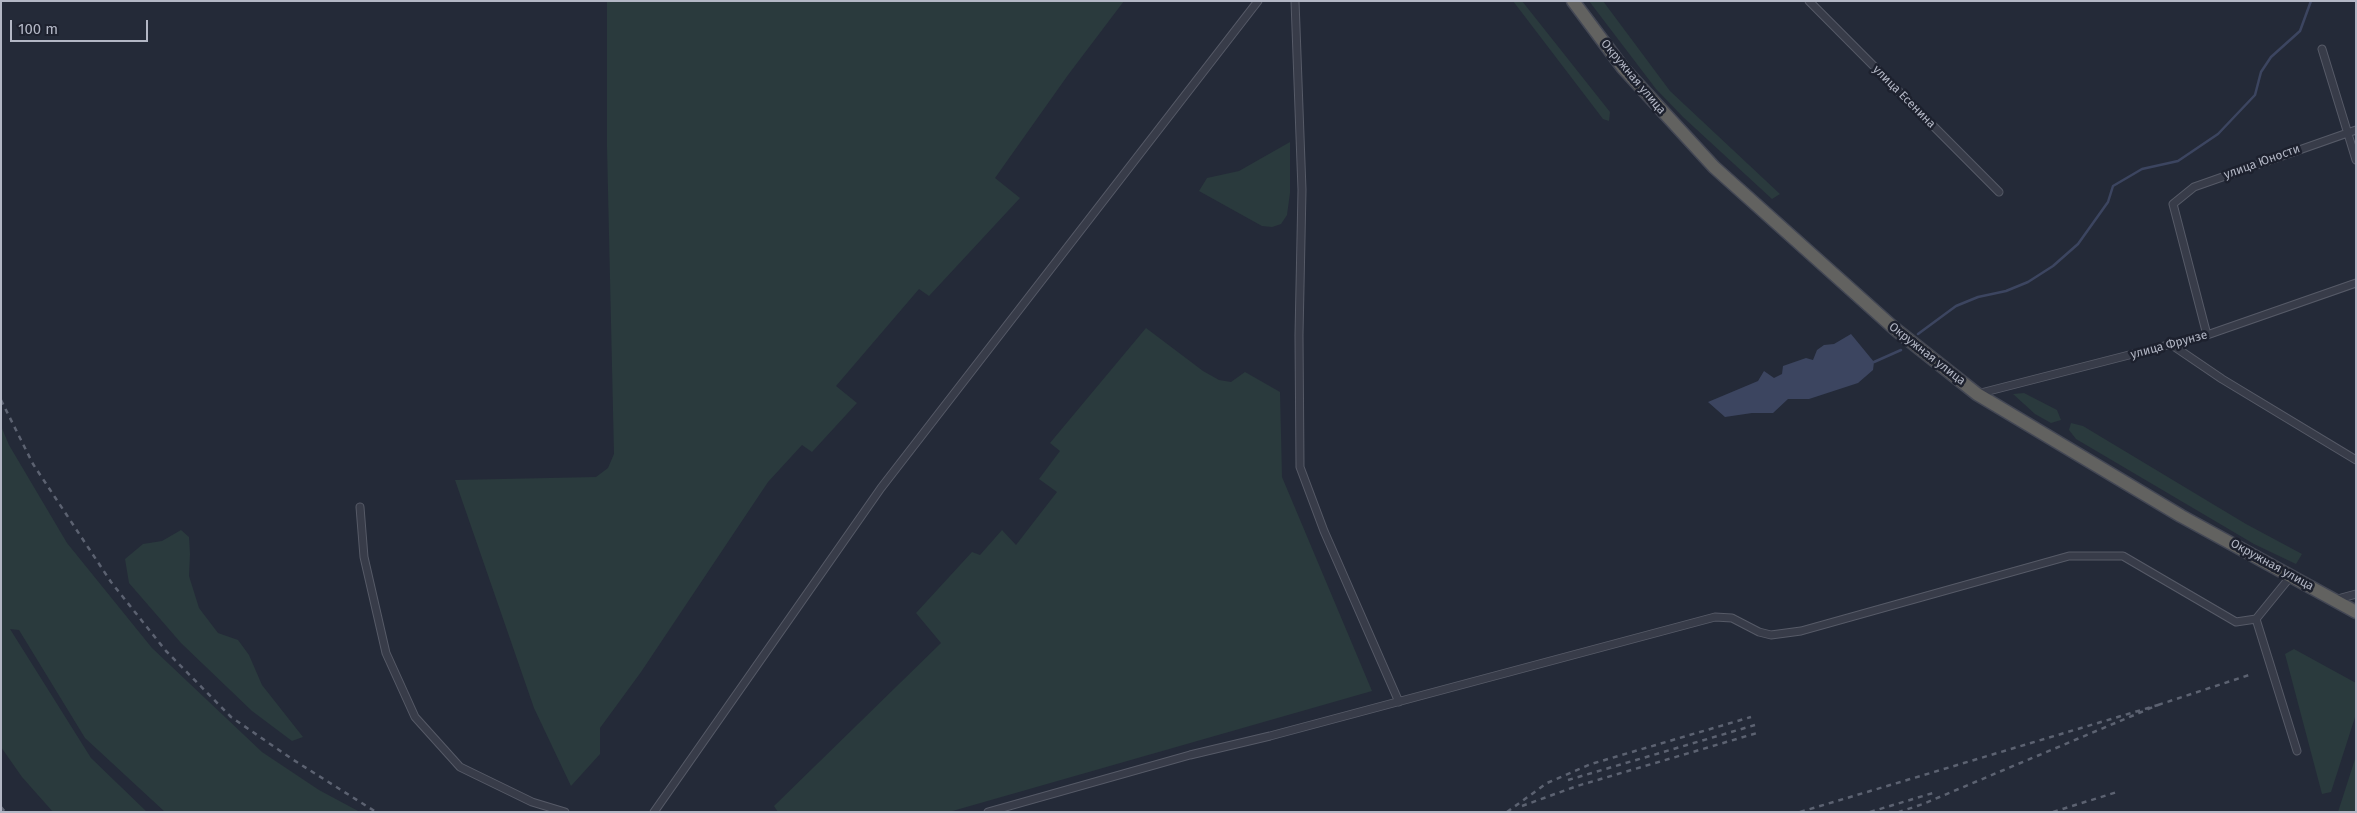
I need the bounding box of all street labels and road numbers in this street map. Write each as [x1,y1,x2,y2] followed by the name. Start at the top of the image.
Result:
[1598,37,1668,117] street label: Окружная улица
[1870,63,1938,131] street label: улица Есенина
[2222,142,2302,182] street label: улица Юности
[1886,320,1968,388] street label: Окружная улица
[2129,328,2209,362] street label: улица Фрунзе
[2228,536,2316,594] street label: Окружная улица

